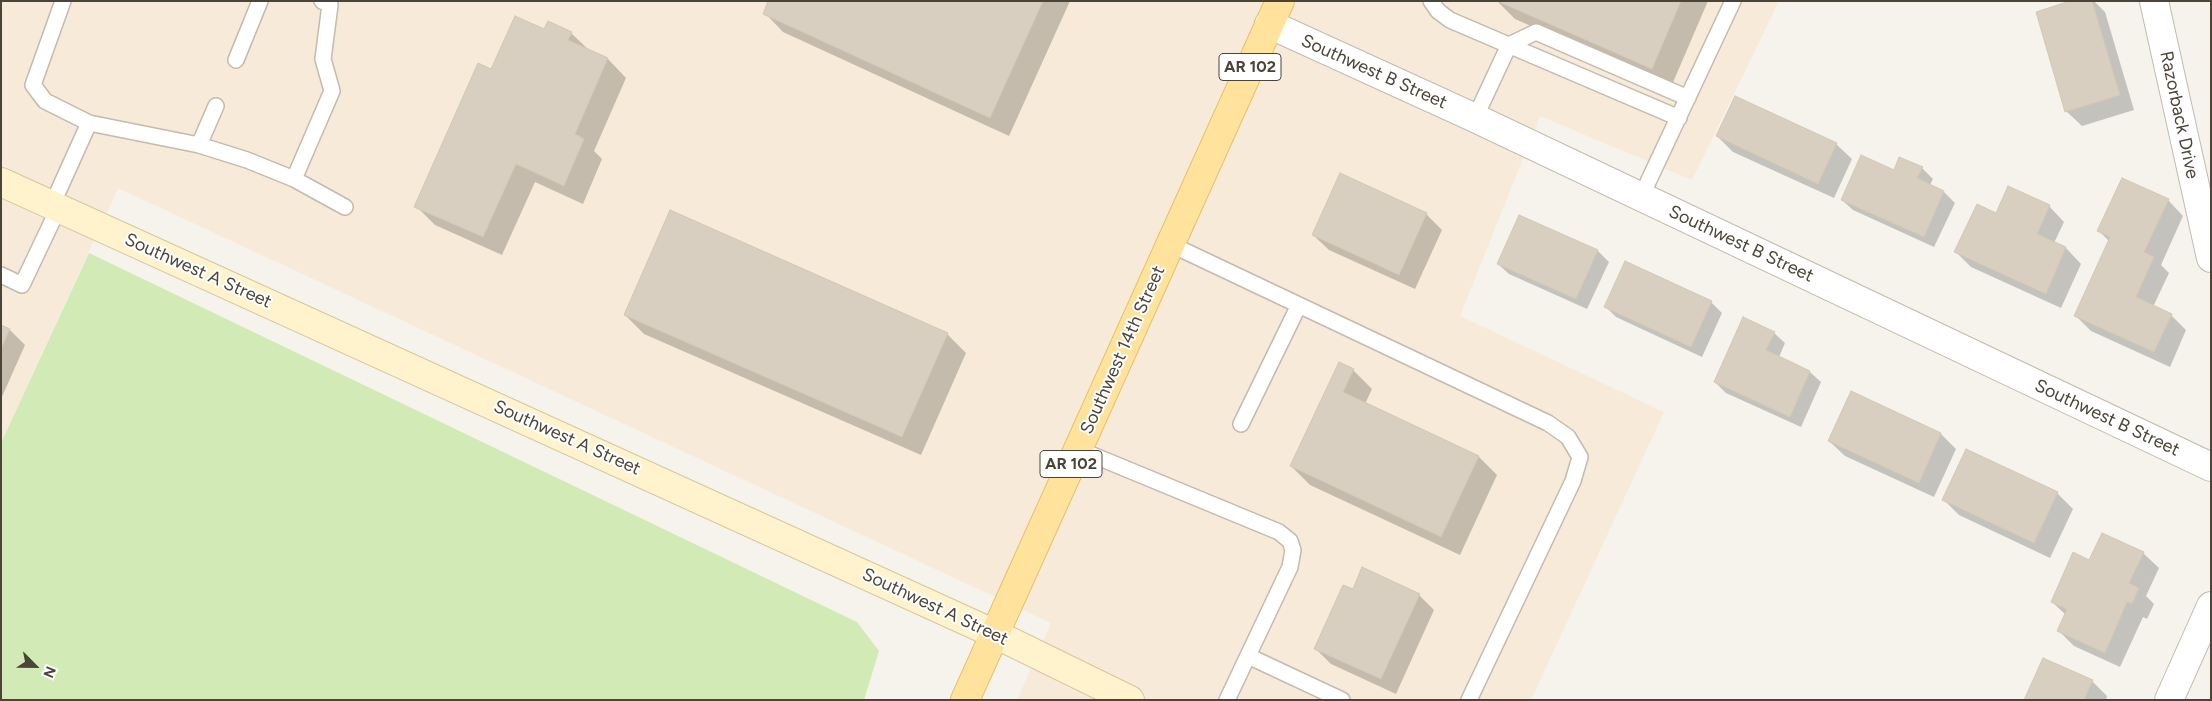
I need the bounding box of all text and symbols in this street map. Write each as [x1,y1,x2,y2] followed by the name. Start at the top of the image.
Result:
[1298,30,1450,114] street label: Southwest B Street
[2155,49,2203,181] street label: Razorback Drive
[1219,54,1281,80] road number: AR 102
[1665,201,1817,287] street label: Southwest B Street
[121,229,275,313] street label: Southwest A Street
[1076,263,1170,437] street label: Southwest 14th Street
[2031,375,2183,461] street label: Southwest B Street
[490,396,644,480] street label: Southwest A Street
[1040,450,1102,478] road number: AR 102
[859,564,1011,650] street label: Southwest A Street
[10,641,60,691] north arrow
[39,664,59,680] text: N

